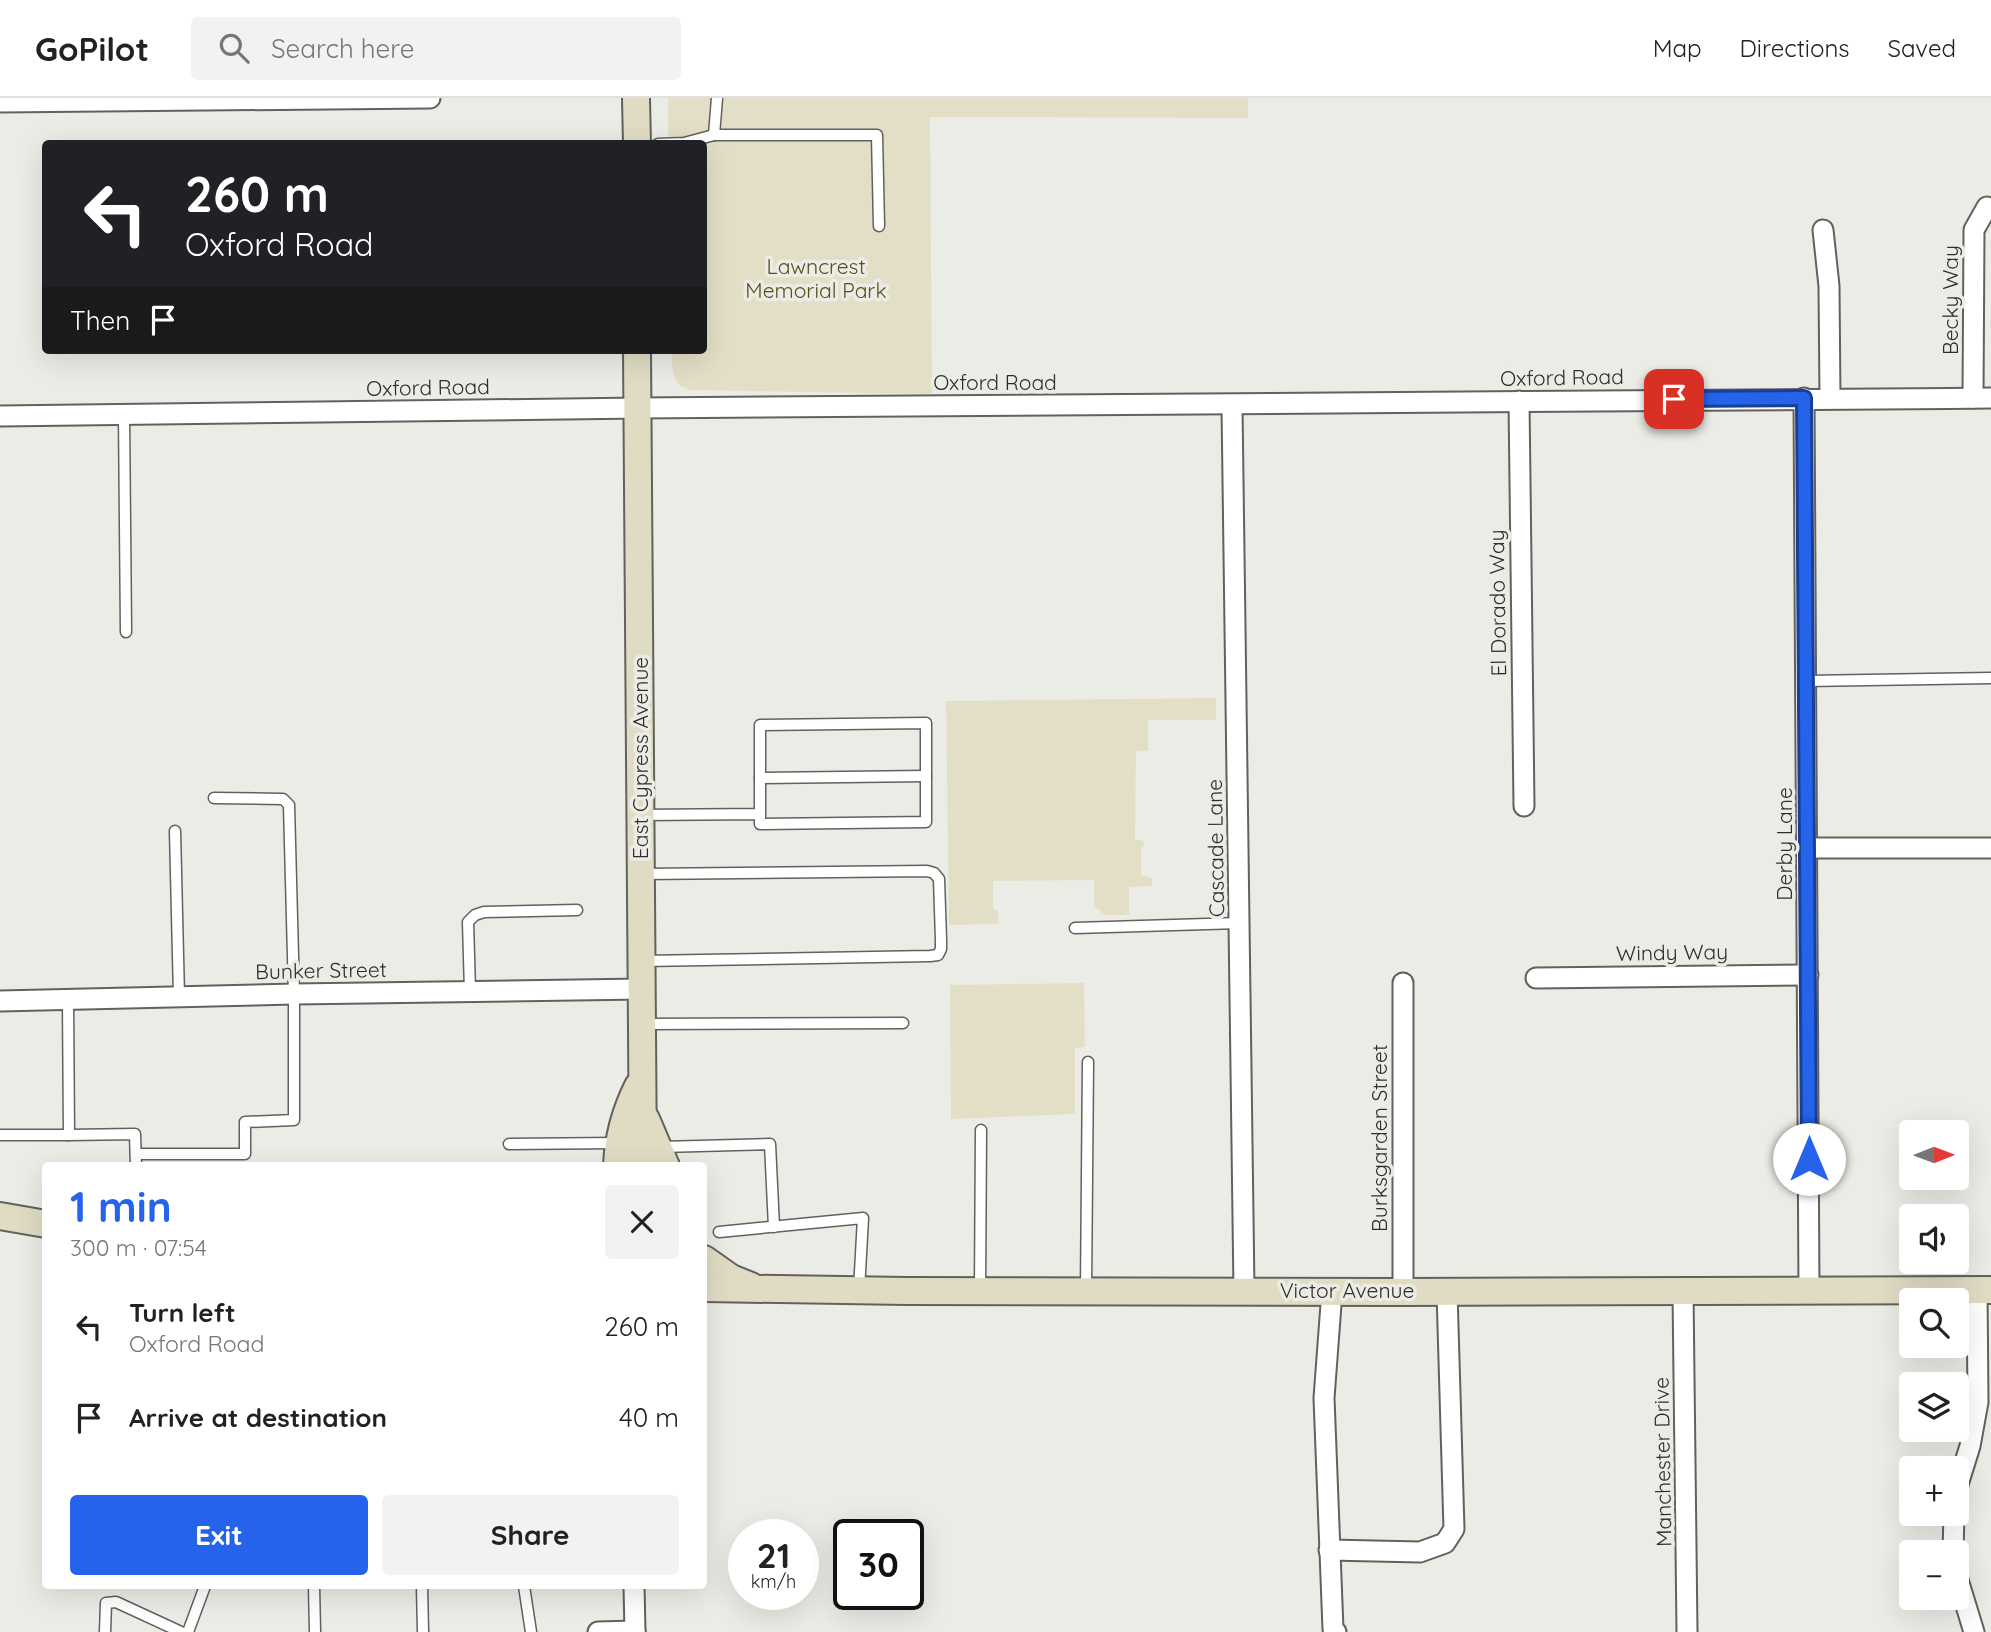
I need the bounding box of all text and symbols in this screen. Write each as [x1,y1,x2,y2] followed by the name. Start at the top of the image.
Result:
[191,17,681,80] search box
[35,28,149,69] text: GoPilot
[215,29,253,67] icon: search
[271,32,414,65] text: Search here
[1653,33,1702,63] text: Map
[1740,33,1850,63] text: Directions
[1888,33,1956,63] text: Saved
[185,163,329,224] text: 260 m
[70,168,161,259] icon: left
[185,224,373,264] text: Oxford Road
[1937,245,1963,355] street label: Becky Way
[745,253,887,303] park label: Lawncrest Memorial Park
[144,301,182,339] icon: arrive
[70,304,130,337] text: Then
[1500,363,1624,391] street label: Oxford Road
[933,369,1057,395] street label: Oxford Road
[1644,369,1704,429] pin
[366,373,490,401] street label: Oxford Road
[1655,380,1693,418] icon: arrive
[1483,529,1511,677] street label: El Dorado Way
[627,657,653,859] street label: East Cypress Avenue
[1201,779,1229,917] street label: Cascade Lane
[1771,787,1797,901] street label: Derby Lane
[1616,938,1728,966] street label: Windy Way
[255,956,387,984] street label: Bunker Street
[1366,1044,1392,1232] street label: Burksgarden Street
[1899,1120,1969,1190] north arrow
[1899,1120,1969,1610] map controls
[1772,1122,1846,1196] position arrow
[70,1180,172,1233] text: 1 min
[605,1185,679,1259] button: close
[1899,1204,1969,1274] button: sound
[70,1233,207,1262] text: 300 m · 07:54
[1280,1277,1414,1303] street label: Victor Avenue
[1899,1288,1969,1358] button: search
[129,1296,236,1329] text: Turn left
[70,1308,108,1346] icon: left
[604,1310,679,1343] text: 260 m
[129,1329,264,1358] text: Oxford Road
[1899,1372,1969,1442] button: layers
[1648,1377,1676,1547] street label: Manchester Drive
[70,1399,108,1437] icon: arrive
[129,1401,387,1434] text: Arrive at destination
[619,1401,679,1434] text: 40 m
[1899,1456,1969,1526] button: +
[70,1495,368,1575] button: Exit
[382,1495,679,1575] button: Share
[833,1519,924,1610] speed limit sign: 30
[757,1533,790,1577] text: 21
[1899,1540,1969,1610] button: −
[751,1570,796,1593] text: km/h

